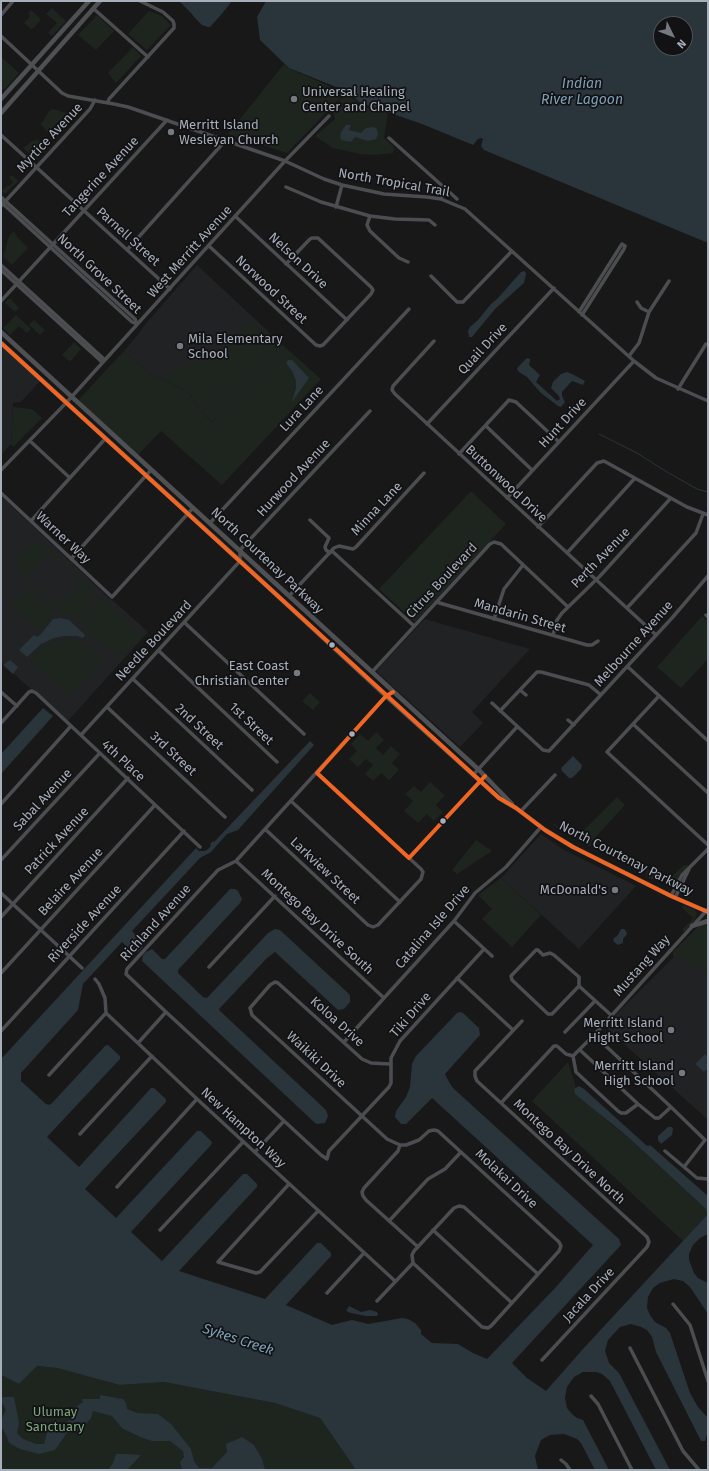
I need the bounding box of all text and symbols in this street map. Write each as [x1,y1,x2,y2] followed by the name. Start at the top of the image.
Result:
[653,16,693,56] north arrow
[674,37,689,51] text: N
[541,76,623,108] water label: Indian River Lagoon
[302,84,410,115] place label: Universal Healing Center and Chapel
[289,94,299,104] marker: Universal Healing Center and Chapel
[14,100,86,176] street label: Myrtice Avenue
[179,117,279,148] place label: Merritt Island Wesleyan Church
[166,127,176,137] marker: Merritt Island Wesleyan Church
[60,134,142,220] street label: Tangerine Avenue
[337,166,451,200] street label: North Tropical Trail
[144,203,236,301] street label: West Merritt Avenue
[93,204,163,270] street label: Parnell Street
[265,230,331,292] street label: Nelson Drive
[54,231,144,317] street label: North Grove Street
[232,253,310,327] street label: Norwood Street
[455,320,511,378] street label: Quail Drive
[188,331,283,362] place label: Mila Elementary School
[175,341,185,351] marker: Mila Elementary School
[277,383,327,435] street label: Lura Lane
[536,395,590,451] street label: Hunt Drive
[254,436,334,520] street label: Hurwood Avenue
[462,442,550,526] street label: Buttonwood Drive
[348,479,406,539] street label: Minna Lane
[207,505,327,617] street label: North Courtenay Parkway
[32,509,94,567] street label: Warner Way
[568,524,634,592] street label: Perth Avenue
[403,540,481,622] street label: Citrus Boulevard
[472,595,568,637] street label: Mandarin Street
[113,597,195,685] street label: Needle Boulevard
[591,598,677,690] street label: Melbourne Avenue
[327,640,337,650] unlabelled marker
[195,658,289,689] place label: East Coast Christian Center
[292,668,302,678] marker: East Coast Christian Center
[226,700,276,748] street label: 1st Street
[172,701,226,753] street label: 2nd Street
[147,729,199,779] street label: 3rd Street
[347,729,357,739] unlabelled marker
[98,737,148,785] street label: 4th Place
[10,766,76,834] street label: Sabal Avenue
[22,804,92,878] street label: Patrick Avenue
[438,816,448,826] unlabelled marker
[556,818,696,900] street label: North Courtenay Parkway
[287,835,363,907] street label: Larkview Street
[35,845,107,919] street label: Belaire Avenue
[258,866,376,978] street label: Montego Bay Drive South
[117,881,195,965] street label: Richland Avenue
[45,882,125,966] street label: Riverside Avenue
[392,882,474,972] street label: Catalina Isle Drive
[540,882,607,898] place label: McDonald's
[610,885,620,895] marker: McDonald's
[610,932,674,1000] street label: Mustang Way
[387,989,435,1041] street label: Tiki Drive
[307,994,367,1050] street label: Koloa Drive
[583,1015,663,1046] place label: Merritt Island Hight School
[666,1025,676,1035] marker: Merritt Island Hight School
[283,1028,349,1092] street label: Waikiki Drive
[594,1058,674,1089] place label: Merritt Island High School
[677,1068,687,1078] marker: Merritt Island High School
[197,1085,289,1171] street label: New Hampton Way
[510,1096,628,1208] street label: Montego Bay Drive North
[472,1146,540,1212] street label: Molakai Drive
[560,1265,618,1325] street label: Jacala Drive
[200,1321,276,1359] water label: Sykes Creek
[26,1404,84,1435] park label: Ulumay Sanctuary

